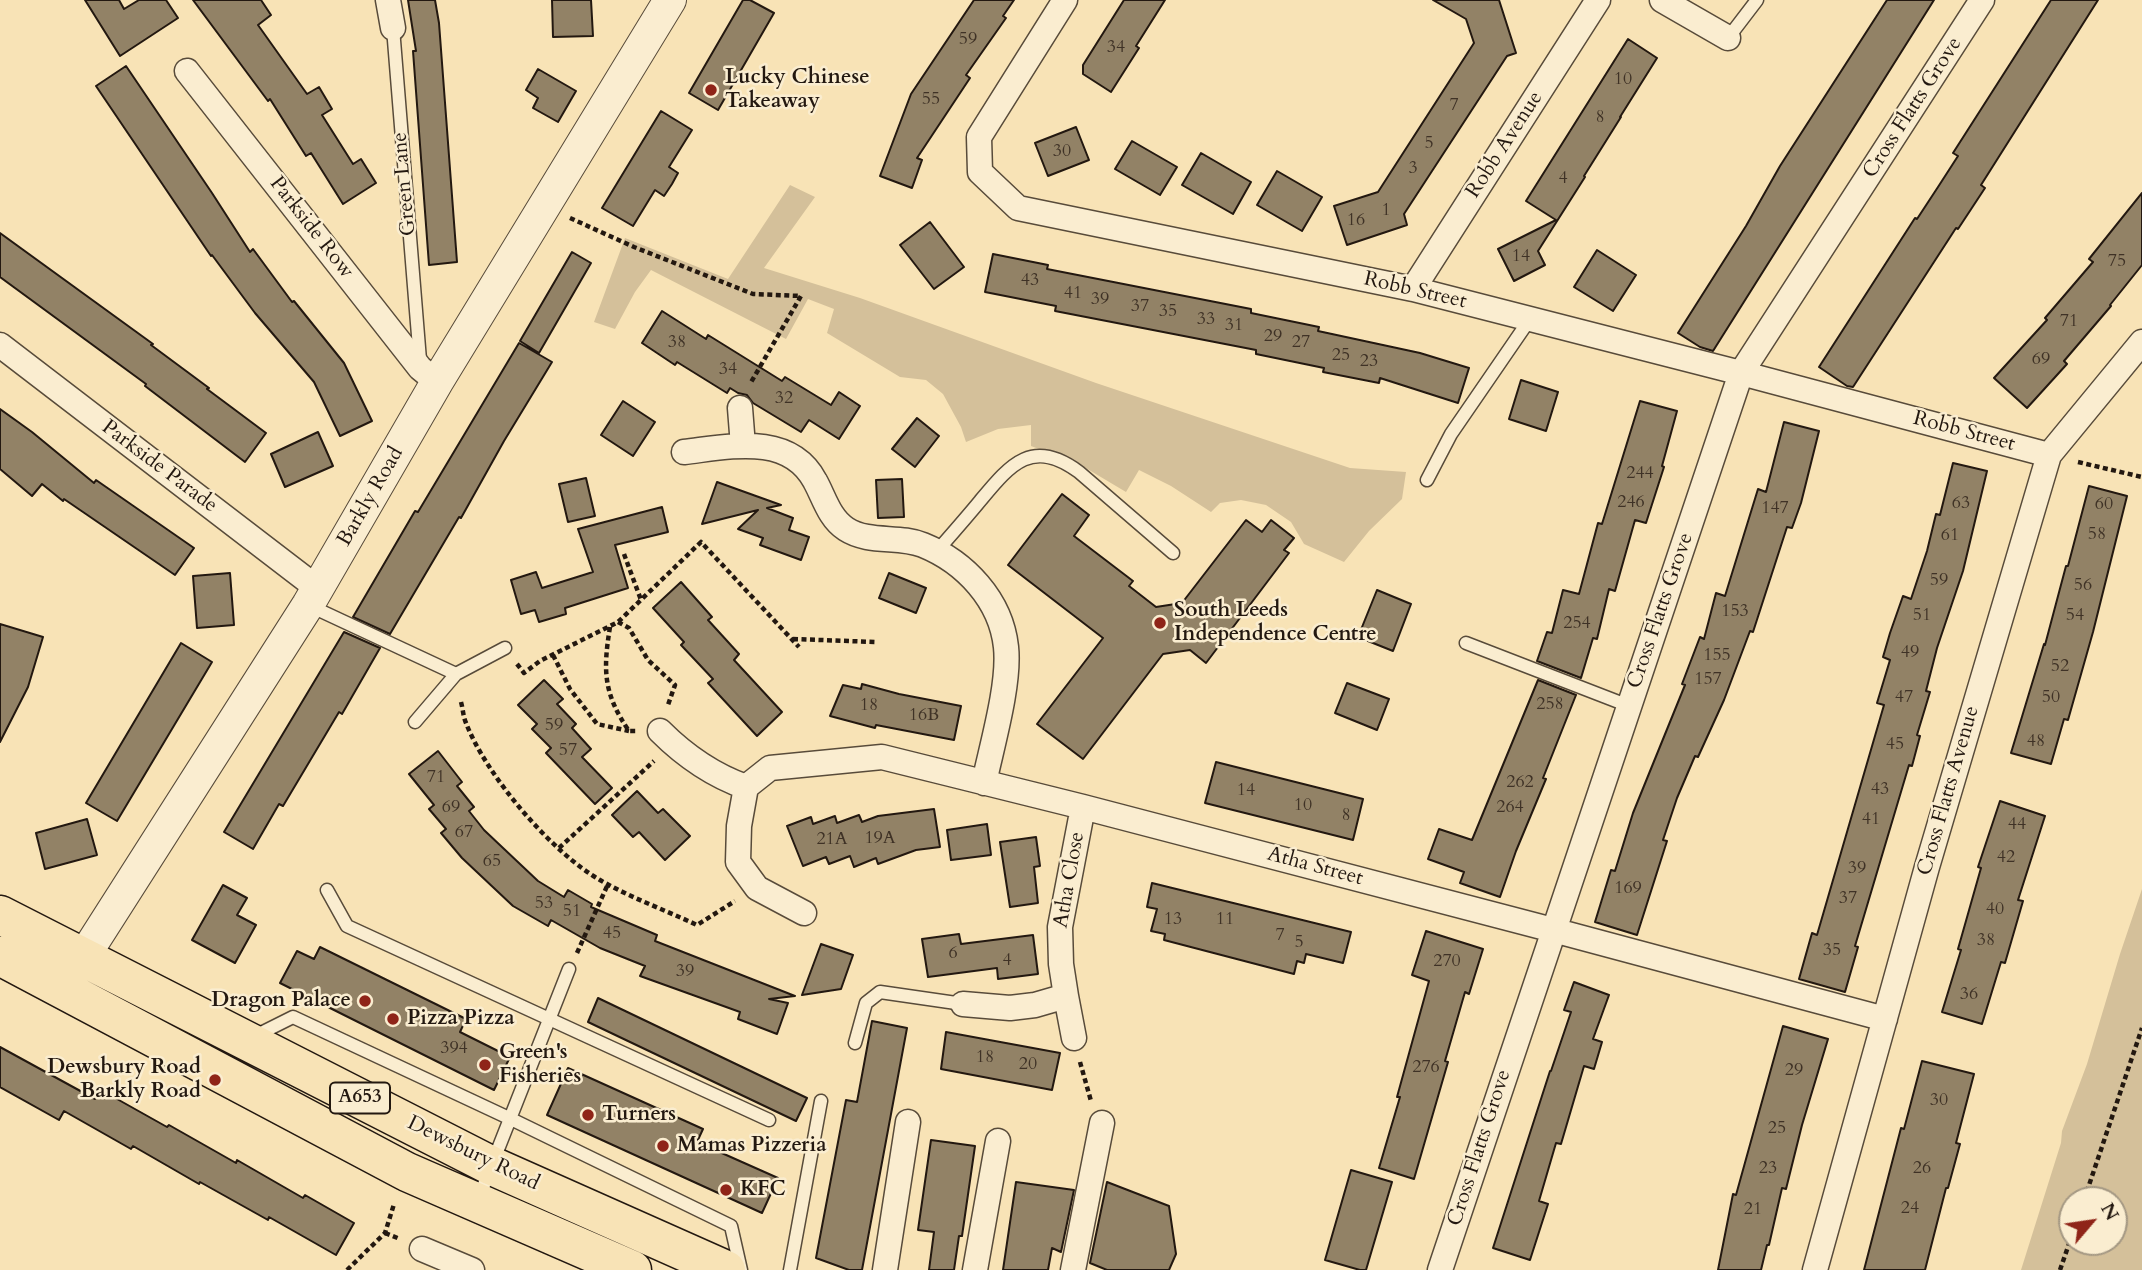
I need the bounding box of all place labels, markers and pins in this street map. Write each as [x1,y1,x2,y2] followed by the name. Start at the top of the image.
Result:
[725,65,870,115] place label: Lucky Chinese Takeaway
[703,82,719,98] marker: Lucky Chinese Takeaway
[1174,598,1377,648] place label: South Leeds Independence Centre
[1152,615,1168,631] marker: South Leeds Independence Centre
[211,988,351,1014] place label: Dragon Palace
[357,993,373,1009] marker: Dragon Palace
[407,1006,515,1032] place label: Pizza Pizza
[385,1011,401,1027] marker: Pizza Pizza
[499,1040,581,1090] place label: Green's Fisheries
[47,1055,201,1105] place label: Dewsbury Road Barkly Road
[477,1057,493,1073] marker: Green's Fisheries
[207,1072,223,1088] marker: Dewsbury Road Barkly Road
[602,1102,676,1128] place label: Turners
[580,1107,596,1123] marker: Turners
[677,1133,827,1159] place label: Mamas Pizzeria
[655,1138,671,1154] marker: Mamas Pizzeria
[740,1177,786,1203] place label: KFC
[718,1182,734,1198] marker: KFC

